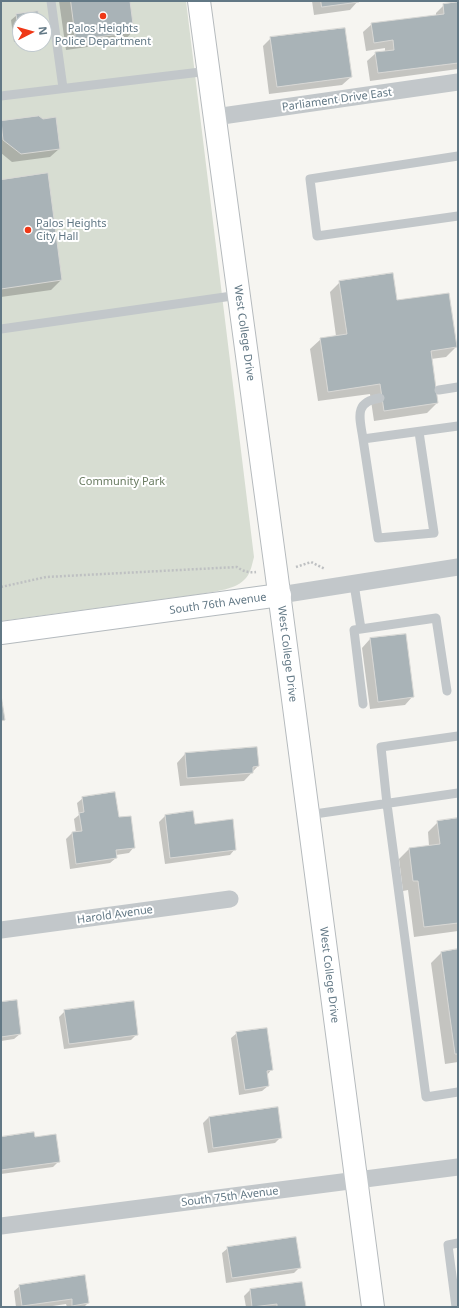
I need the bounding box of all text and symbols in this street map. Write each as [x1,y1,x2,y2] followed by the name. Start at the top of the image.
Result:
[98,11,108,21] marker: Palos Heights Police Department
[12,12,52,52] north arrow
[55,22,151,48] place label: Palos Heights Police Department
[36,26,51,36] text: N
[281,86,393,114] street label: Parliament Drive East
[36,217,106,243] place label: Palos Heights City Hall
[23,225,33,235] marker: Palos Heights City Hall
[231,284,257,382] street label: West College Drive
[79,475,165,489] park label: Community Park
[169,591,267,617] street label: South 76th Avenue
[275,605,299,703] street label: West College Drive
[76,903,154,927] street label: Harold Avenue
[317,926,341,1024] street label: West College Drive
[181,1184,279,1210] street label: South 75th Avenue

